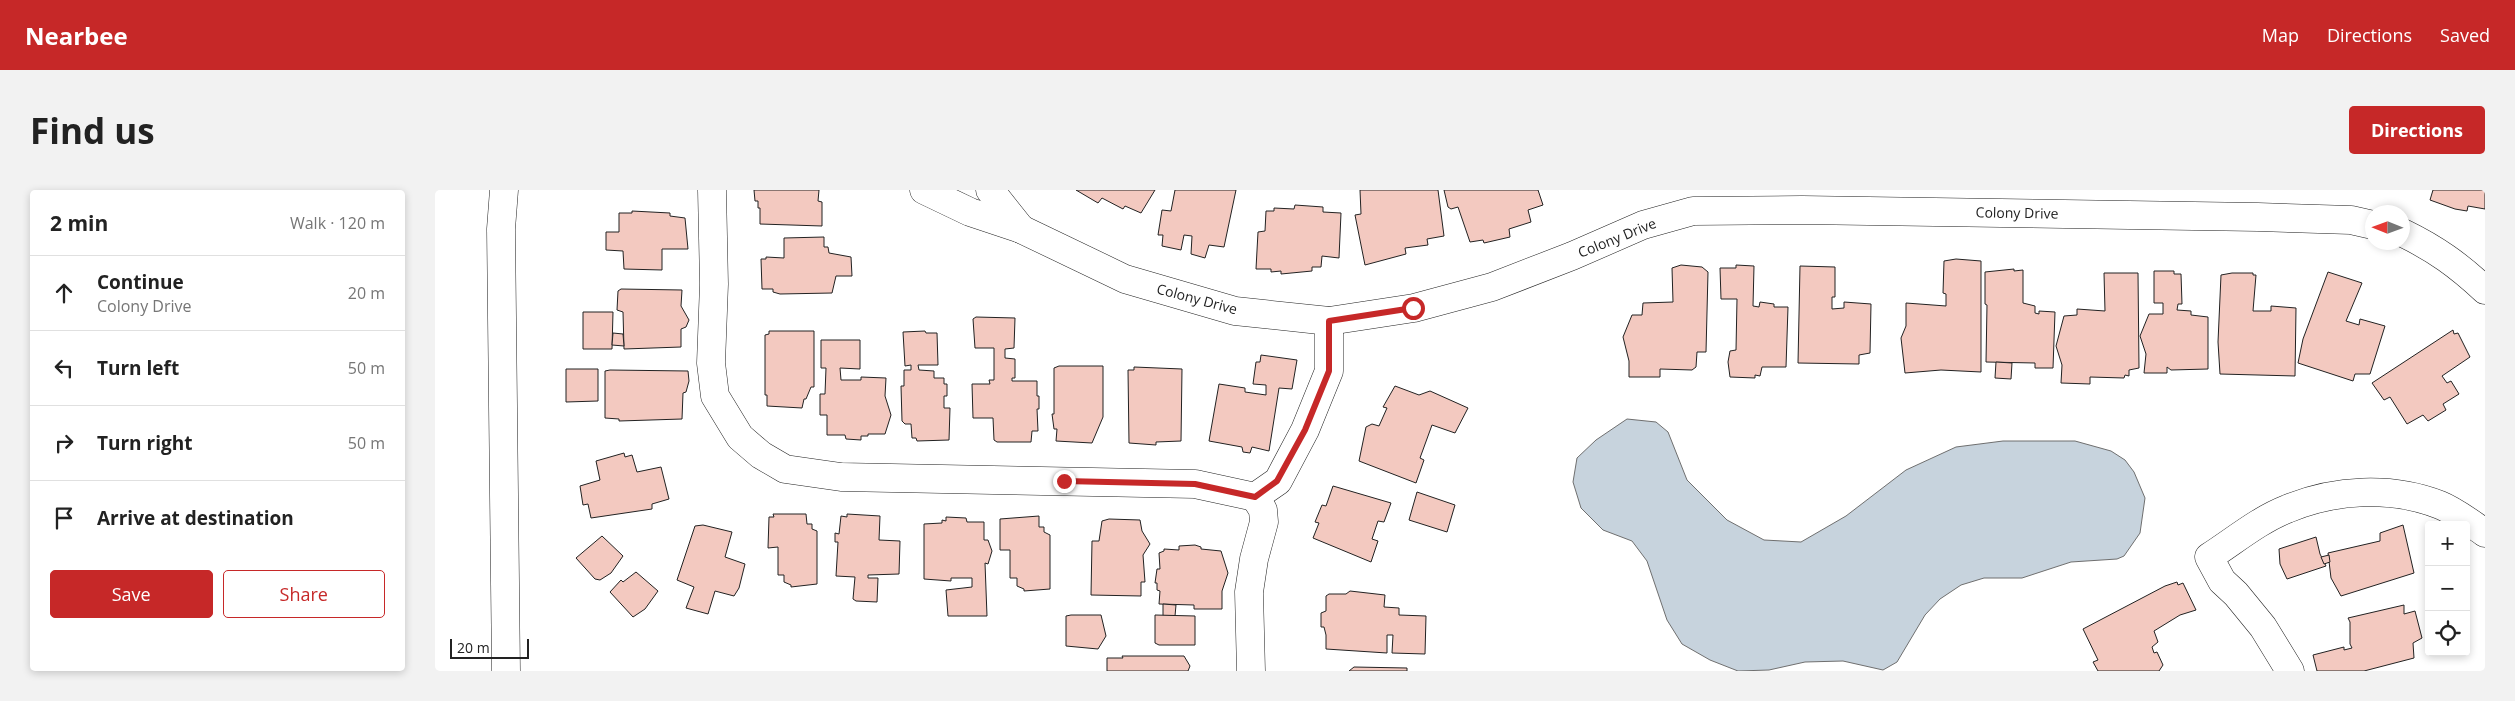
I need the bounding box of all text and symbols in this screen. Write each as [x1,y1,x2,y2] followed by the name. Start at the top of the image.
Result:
[25,19,128,52] text: Nearbee
[2262,23,2299,47] text: Map
[2327,23,2412,47] text: Directions
[2440,23,2490,47] text: Saved
[2349,106,2485,154] button: Directions
[30,107,155,154] text: Find us
[1975,202,2059,223] street label: Colony Drive
[2365,205,2410,250] north arrow
[50,209,108,237] text: 2 min
[290,212,385,234] text: Walk · 120 m
[1575,213,1659,262] street label: Colony Drive
[97,269,184,295] text: Continue
[50,279,78,307] icon: ahead
[1155,279,1240,318] street label: Colony Drive
[348,282,385,304] text: 20 m
[97,295,192,317] text: Colony Drive
[1402,297,1425,320] route start
[50,354,78,382] icon: left
[97,355,179,381] text: Turn left
[348,357,385,379] text: 50 m
[50,429,78,457] icon: right
[97,430,192,456] text: Turn right
[348,432,385,454] text: 50 m
[1053,470,1076,493] route end
[50,504,78,532] icon: arrive
[97,505,294,531] text: Arrive at destination
[2425,521,2470,656] map controls
[2425,521,2470,566] button: +
[2425,566,2470,611] button: −
[50,570,213,618] button: Save
[223,570,385,618] button: Share
[2425,611,2470,656] button: locate
[450,636,529,659] scale bar
[457,638,490,657] text: 20 m

